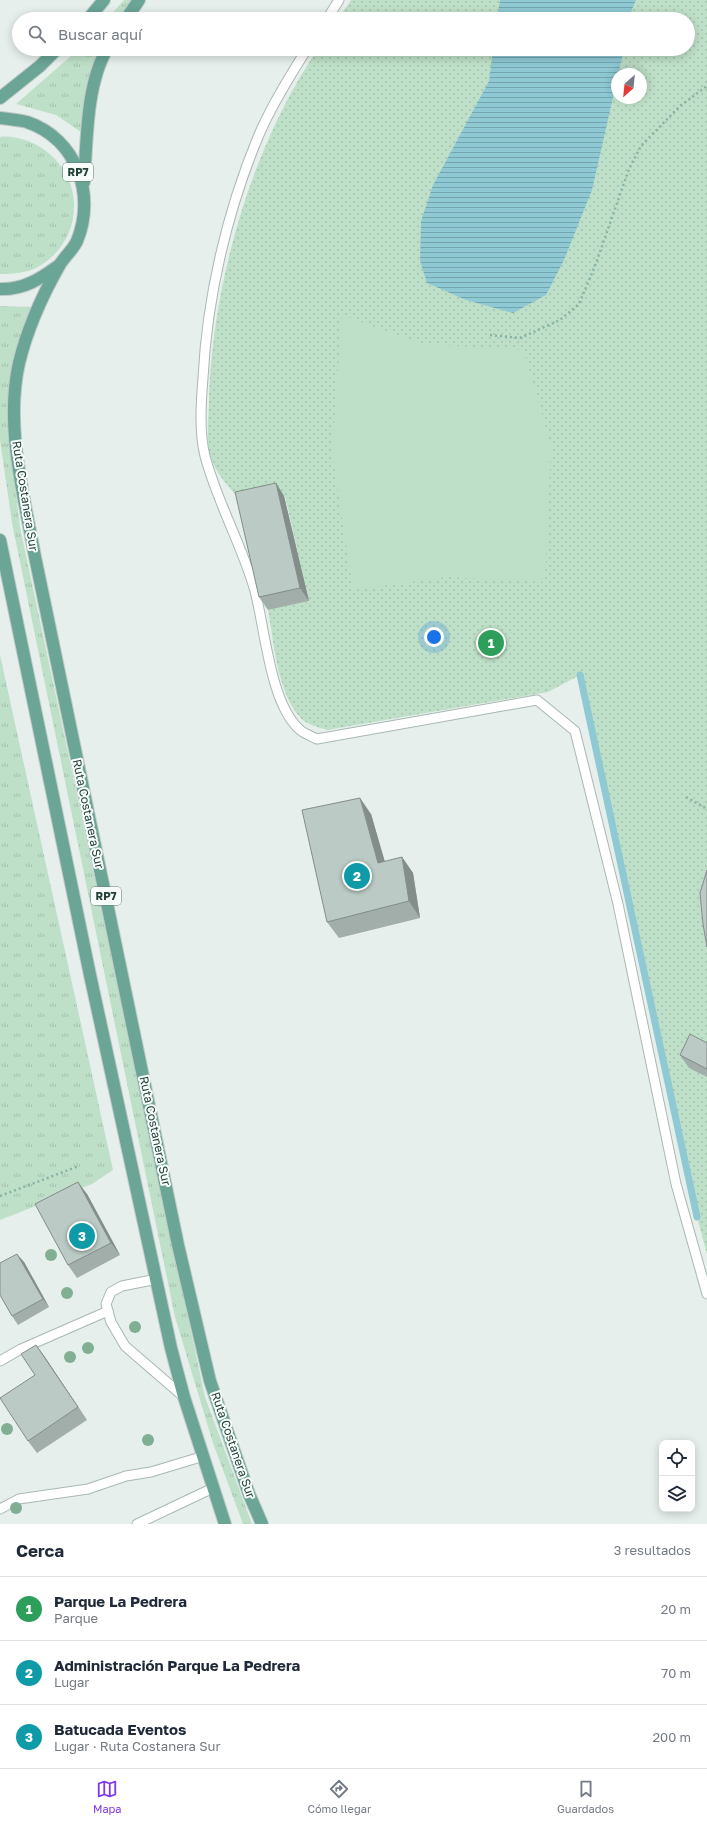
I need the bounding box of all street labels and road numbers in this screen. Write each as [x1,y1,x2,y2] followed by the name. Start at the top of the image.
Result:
[63,163,93,181] road number: RP7
[9,440,42,552] street label: Ruta Costanera Sur
[70,758,107,870] street label: Ruta Costanera Sur
[91,887,121,905] road number: RP7
[137,1075,174,1187] street label: Ruta Costanera Sur
[208,1390,259,1500] street label: Ruta Costanera Sur

